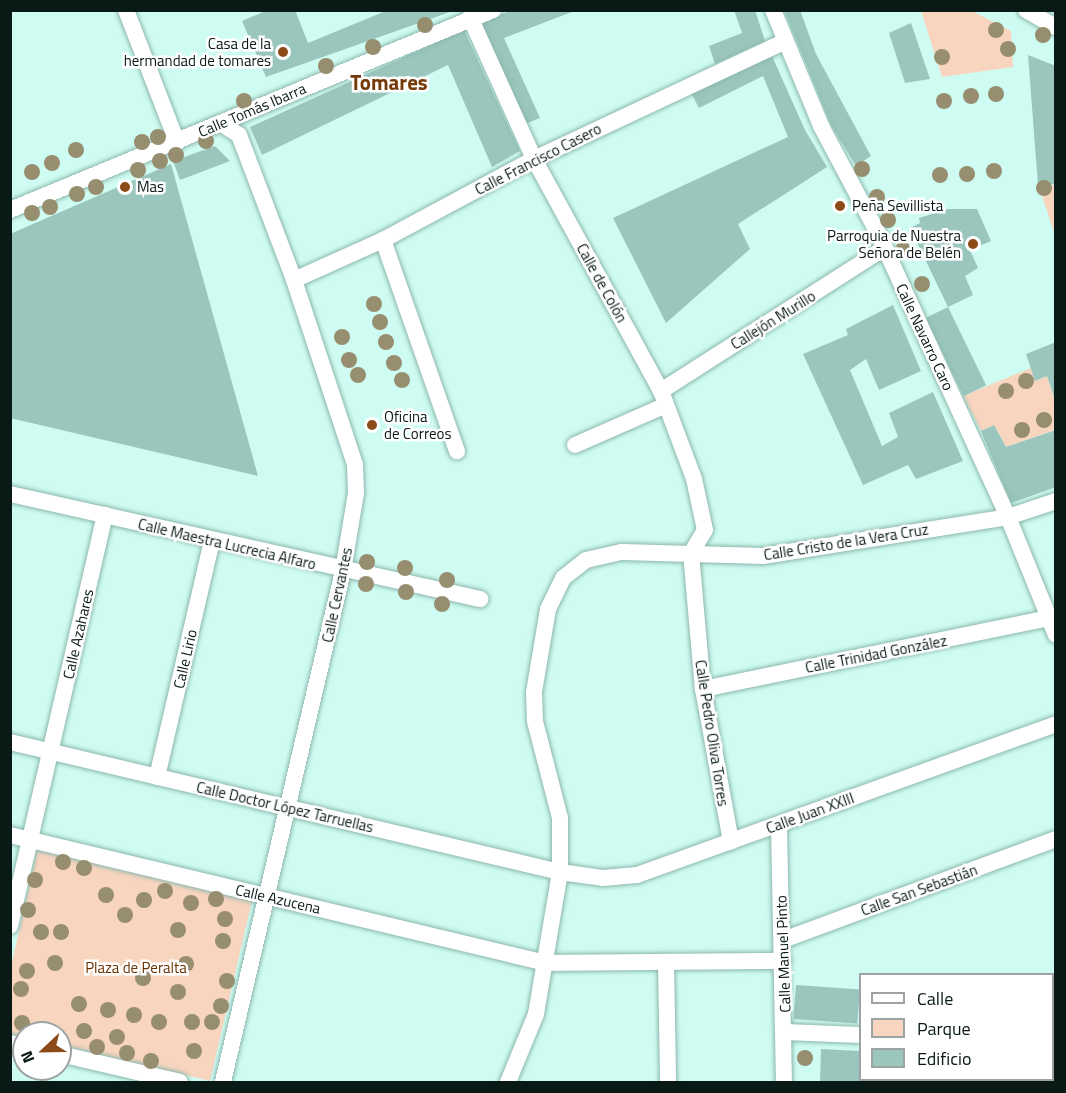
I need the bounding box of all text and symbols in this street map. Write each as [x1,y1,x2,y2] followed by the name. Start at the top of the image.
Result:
[124,34,271,69] place label: Casa de la hermandad de tomares
[276,45,290,59] marker: Casa de la hermandad de tomares
[350,69,428,95] district label: Tomares
[195,79,309,141] street label: Calle Tomás Ibarra
[472,119,604,199] street label: Calle Francisco Casero
[137,178,164,196] place label: Mas
[118,180,132,194] marker: Mas
[852,197,943,215] place label: Peña Sevillista
[833,199,847,213] marker: Peña Sevillista
[827,226,961,261] place label: Parroquia de Nuestra Señora de Belén
[966,237,980,251] marker: Parroquia de Nuestra Señora de Belén
[573,240,631,326] street label: Calle de Colón
[892,281,958,393] street label: Calle Navarro Caro
[727,287,819,353] street label: Callejón Murillo
[384,407,451,442] place label: Oficina de Correos
[365,418,379,432] marker: Oficina de Correos
[136,515,318,573] street label: Calle Maestra Lucrecia Alfaro
[762,520,930,564] street label: Calle Cristo de la Vera Cruz
[318,546,356,644] street label: Calle Cervantes
[59,587,97,681] street label: Calle Azahares
[169,628,201,690] street label: Calle Lirio
[804,631,948,677] street label: Calle Trinidad González
[692,659,732,807] street label: Calle Pedro Oliva Torres
[195,778,375,836] street label: Calle Doctor López Tarruellas
[763,789,857,837] street label: Calle Juan XXIII
[858,861,980,919] street label: Calle San Sebastián
[234,880,322,918] street label: Calle Azucena
[772,895,794,1013] street label: Calle Manuel Pinto
[85,959,187,977] park label: Plaza de Peralta
[859,973,1054,1081] legend
[917,985,953,1012] text: Calle
[917,1015,971,1042] text: Parque
[12,1021,72,1081] north arrow
[917,1045,971,1072] text: Edificio
[14,1047,40,1067] text: N

